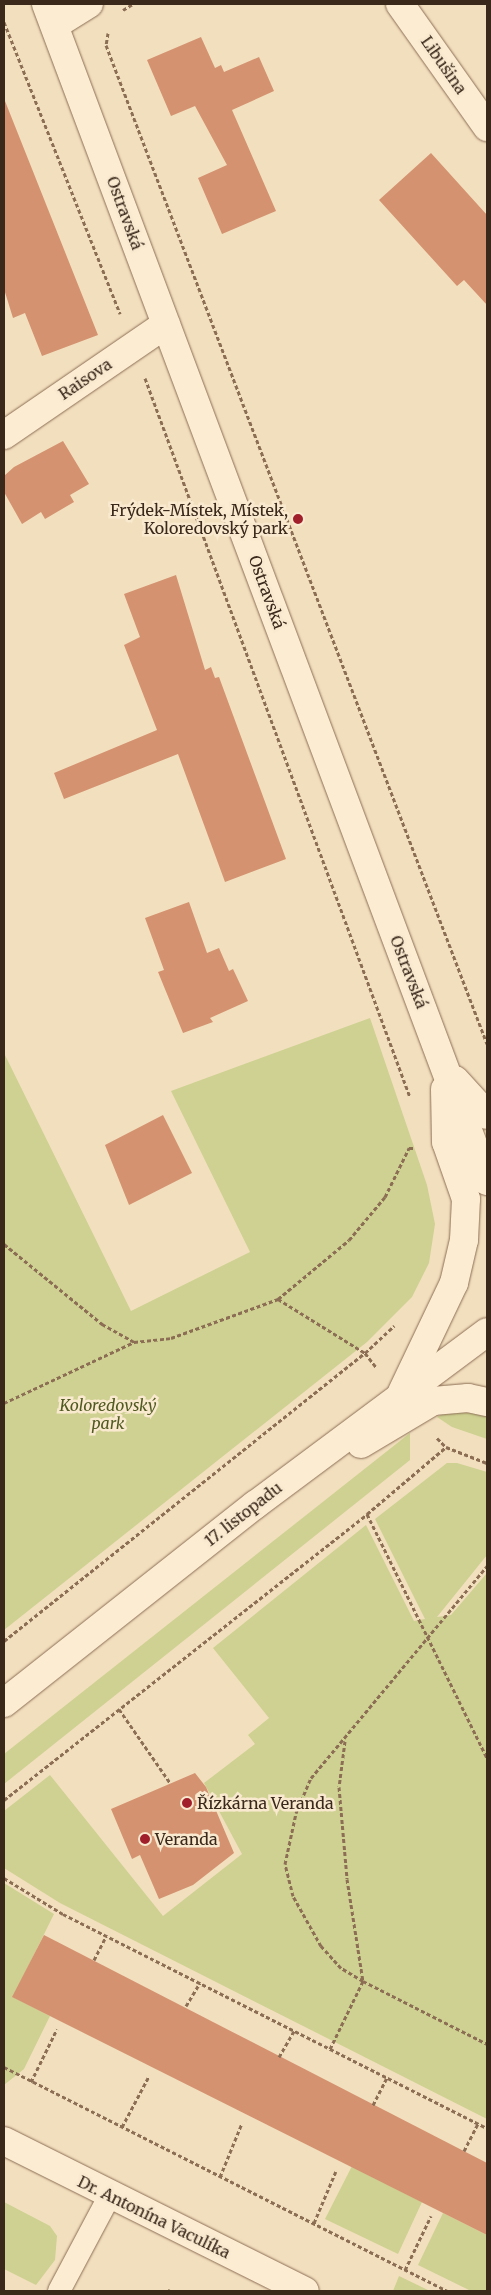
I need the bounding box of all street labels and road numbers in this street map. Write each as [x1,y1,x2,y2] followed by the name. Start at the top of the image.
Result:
[417,32,471,98] street label: Libušina
[103,174,147,252] street label: Ostravská
[55,354,115,404] street label: Raisova
[245,553,289,631] street label: Ostravská
[386,933,432,1011] street label: Ostravská
[200,1478,286,1550] street label: 17. listopadu
[75,2172,233,2262] street label: Dr. Antonína Vaculíka

